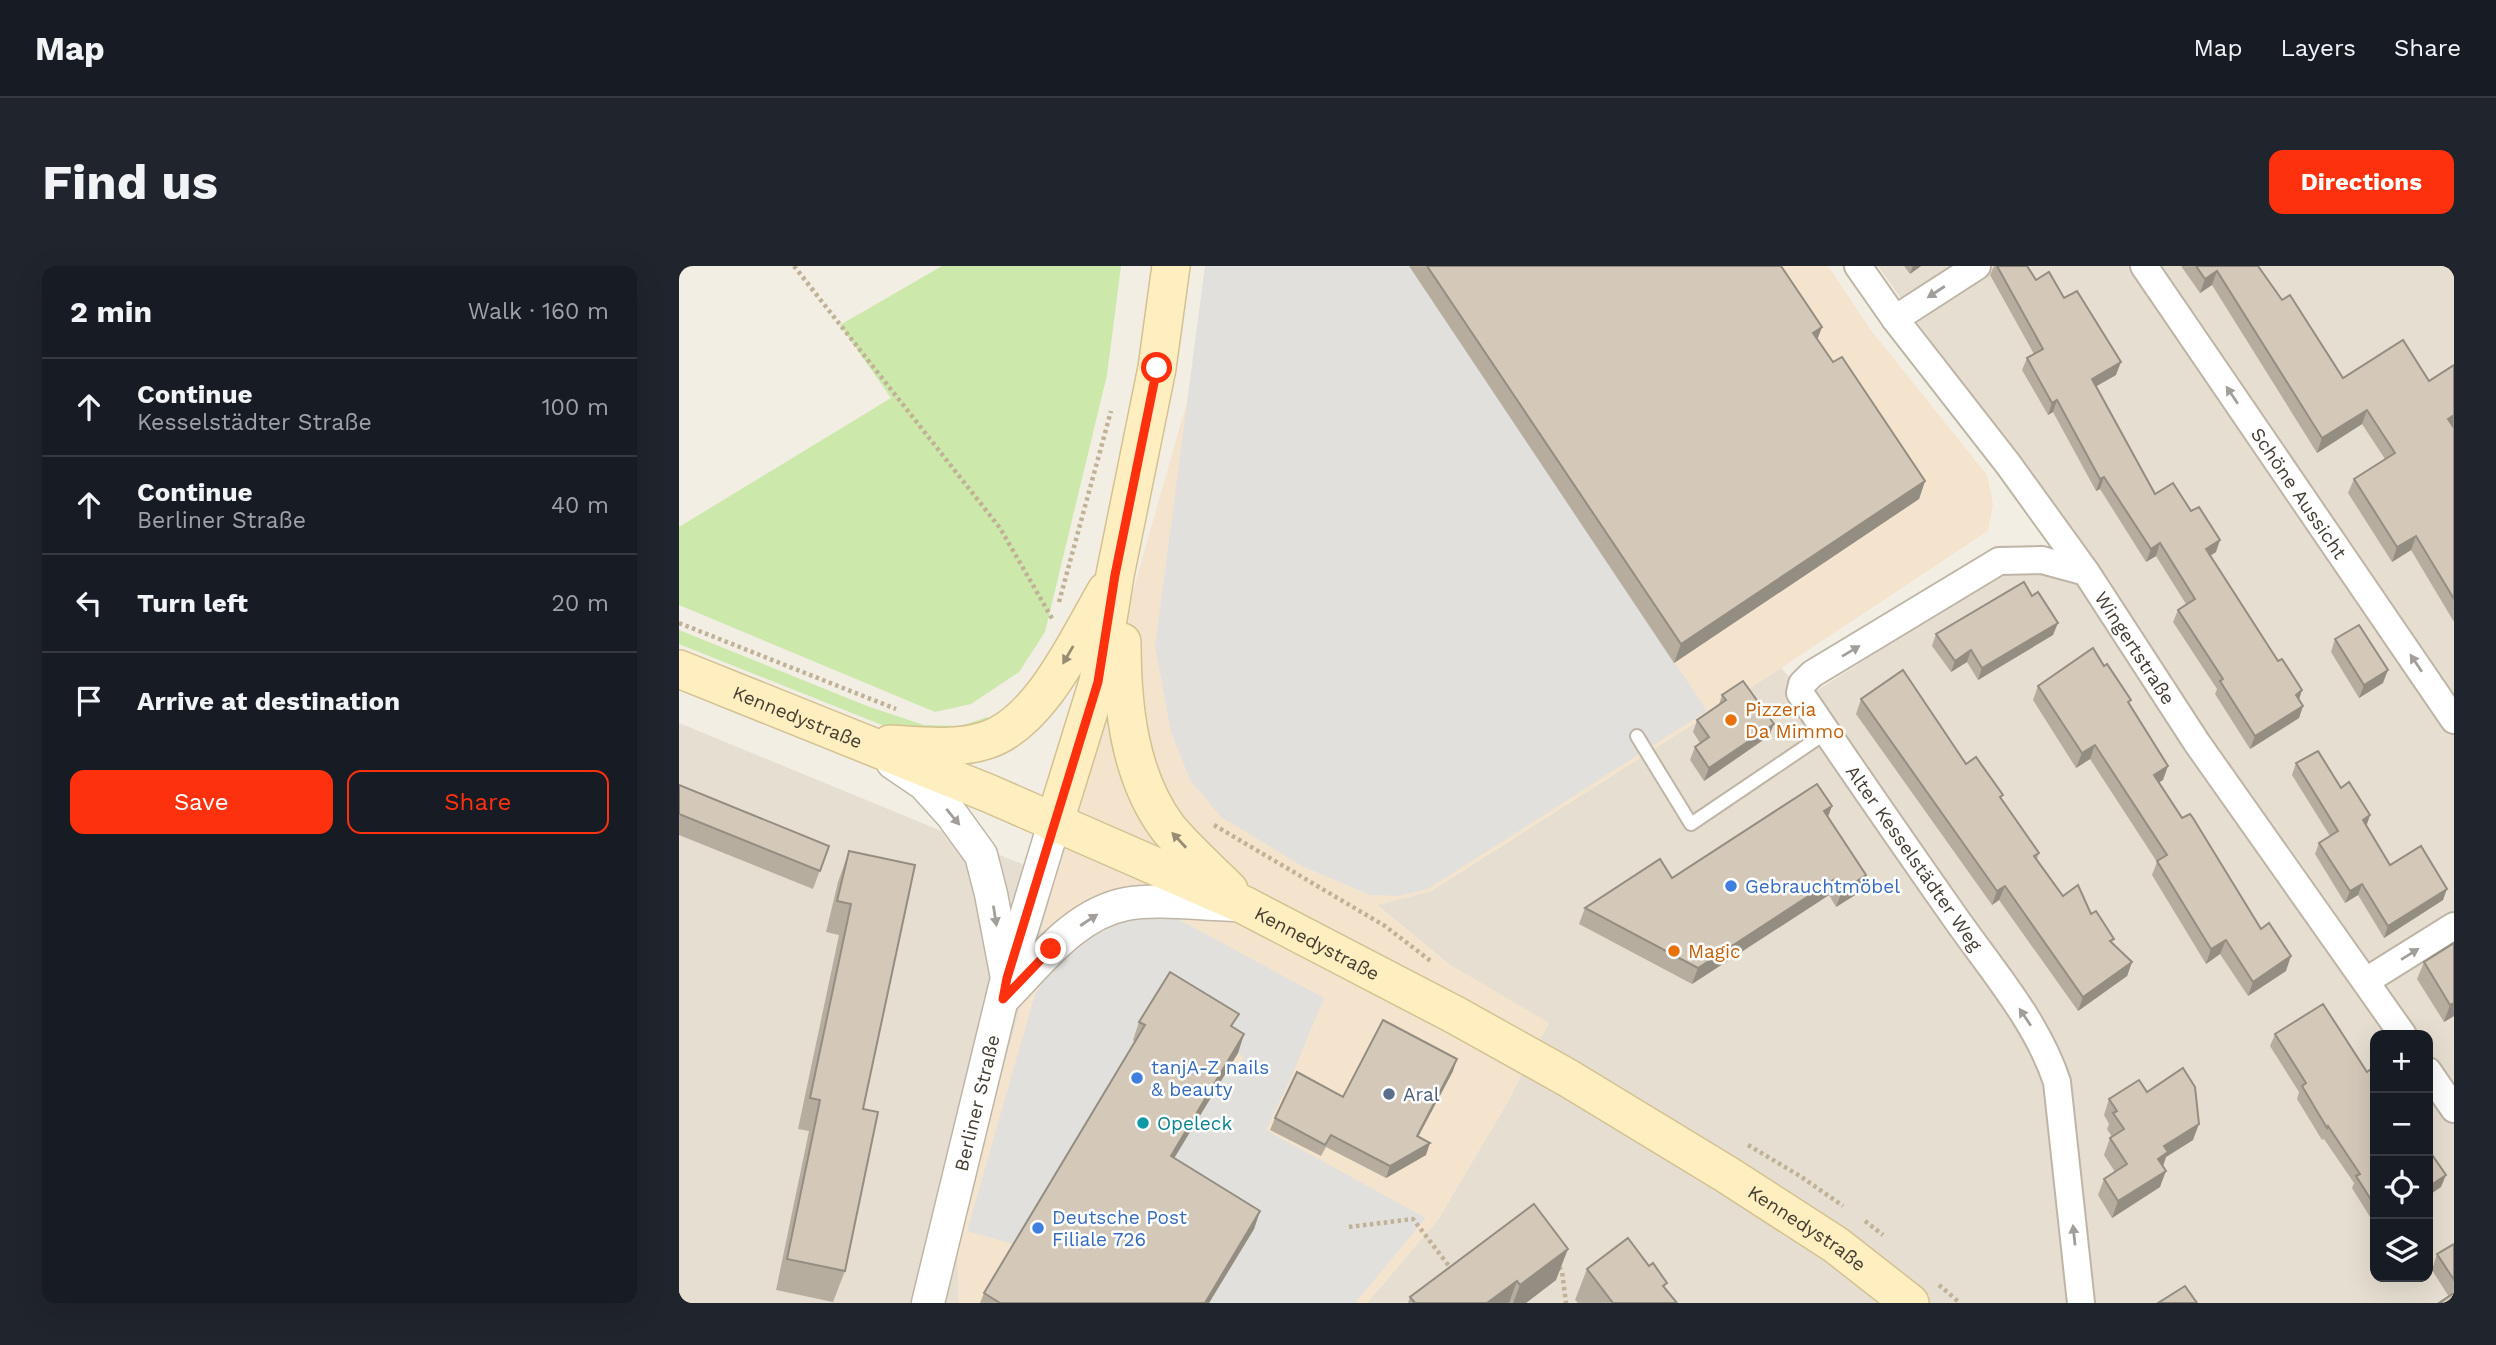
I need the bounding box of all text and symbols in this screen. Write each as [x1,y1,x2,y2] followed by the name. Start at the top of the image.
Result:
[35,29,105,68] text: Map
[2194,34,2242,62] text: Map
[2280,34,2356,62] text: Layers
[2394,34,2461,62] text: Share
[2269,150,2454,214] button: Directions
[42,153,218,211] text: Find us
[1927,286,1946,299] one-way arrow
[70,294,152,329] text: 2 min
[468,298,609,325] text: Walk · 160 m
[1141,352,1172,383] route start
[137,379,253,409] text: Continue
[2226,385,2239,404] one-way arrow
[70,388,108,426] icon: ahead
[542,394,609,421] text: 100 m
[137,409,372,436] text: Kesselstädter Straße
[2246,423,2352,563] street label: Schöne Aussicht
[137,477,253,507] text: Continue
[70,486,108,524] icon: ahead
[551,492,609,519] text: 40 m
[137,507,306,534] text: Berliner Straße
[70,584,108,622] icon: left
[2090,587,2180,709] street label: Wingertstraße
[137,588,248,618] text: Turn left
[552,590,609,617] text: 20 m
[1841,645,1860,657] one-way arrow
[1062,646,1074,665] one-way arrow
[2409,653,2422,673] one-way arrow
[730,680,866,753] street label: Kennedystraße
[70,682,108,720] icon: arrive
[137,686,400,716] text: Arrive at destination
[1745,698,1844,743] place label: Pizzeria Da Mimmo
[1723,712,1739,728] marker: Pizzeria Da Mimmo
[1841,761,1988,956] street label: Alter Kesselstädter Weg
[70,770,333,834] button: Save
[347,770,609,834] button: Share
[945,808,961,826] one-way arrow
[1171,831,1187,848] one-way arrow
[1745,875,1900,898] place label: Gebrauchtmöbel
[1723,878,1739,894] marker: Gebrauchtmöbel
[1251,901,1384,985] street label: Kennedystraße
[990,905,1001,927] one-way arrow
[1079,913,1099,926] one-way arrow
[1035,933,1066,964] route end
[1688,940,1741,963] place label: Magic
[1666,943,1682,959] marker: Magic
[2400,947,2419,960] one-way arrow
[2019,1007,2032,1026] one-way arrow
[2370,1030,2433,1282] map controls
[2370,1030,2433,1093] button: +
[949,1032,1004,1173] street label: Berliner Straße
[1151,1056,1269,1101] place label: tanjA-Z nails & beauty
[1129,1070,1145,1086] marker: tanjA-Z nails & beauty
[1403,1083,1440,1106] place label: Aral
[1381,1086,1397,1102] marker: Aral
[2370,1093,2433,1156] button: −
[1157,1112,1232,1135] place label: Opeleck
[1135,1115,1151,1131] marker: Opeleck
[2370,1156,2433,1219] button: locate
[1744,1180,1871,1276] street label: Kennedystraße
[1052,1206,1187,1251] place label: Deutsche Post Filiale 726
[2370,1219,2433,1282] button: layers
[1030,1220,1046,1236] marker: Deutsche Post Filiale 726
[2068,1224,2079,1246] one-way arrow

